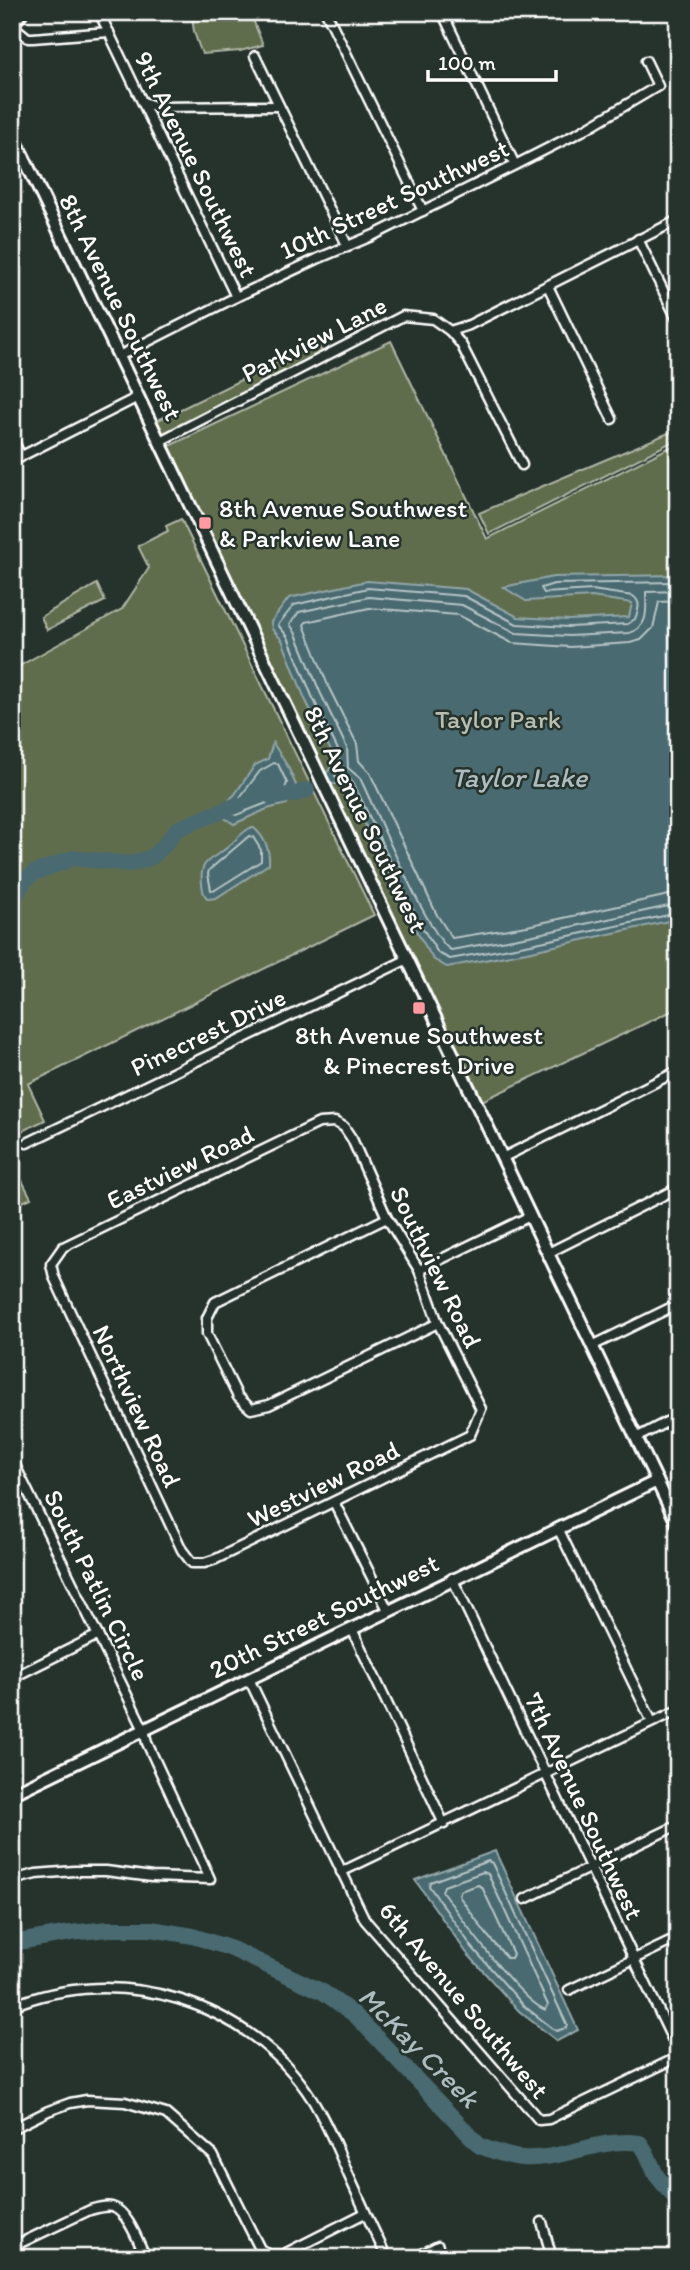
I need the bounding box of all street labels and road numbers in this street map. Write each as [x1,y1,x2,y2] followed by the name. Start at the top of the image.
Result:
[127,46,265,283] street label: 9th Avenue Southwest
[274,132,514,266] street label: 10th Street Southwest
[52,188,190,426] street label: 8th Avenue Southwest
[236,289,392,389] street label: Parkview Lane
[297,700,435,938] street label: 8th Avenue Southwest
[125,981,291,1083] street label: Pinecrest Drive
[101,1118,259,1216] street label: Eastview Road
[383,1181,489,1353] street label: Southview Road
[85,1320,189,1492] street label: Northview Road
[242,1433,404,1535] street label: Westview Road
[37,1484,157,1686] street label: South Patlin Circle
[204,1546,444,1685] street label: 20th Street Southwest
[517,1687,651,1925] street label: 7th Avenue Southwest
[372,1895,556,2105] street label: 6th Avenue Southwest

